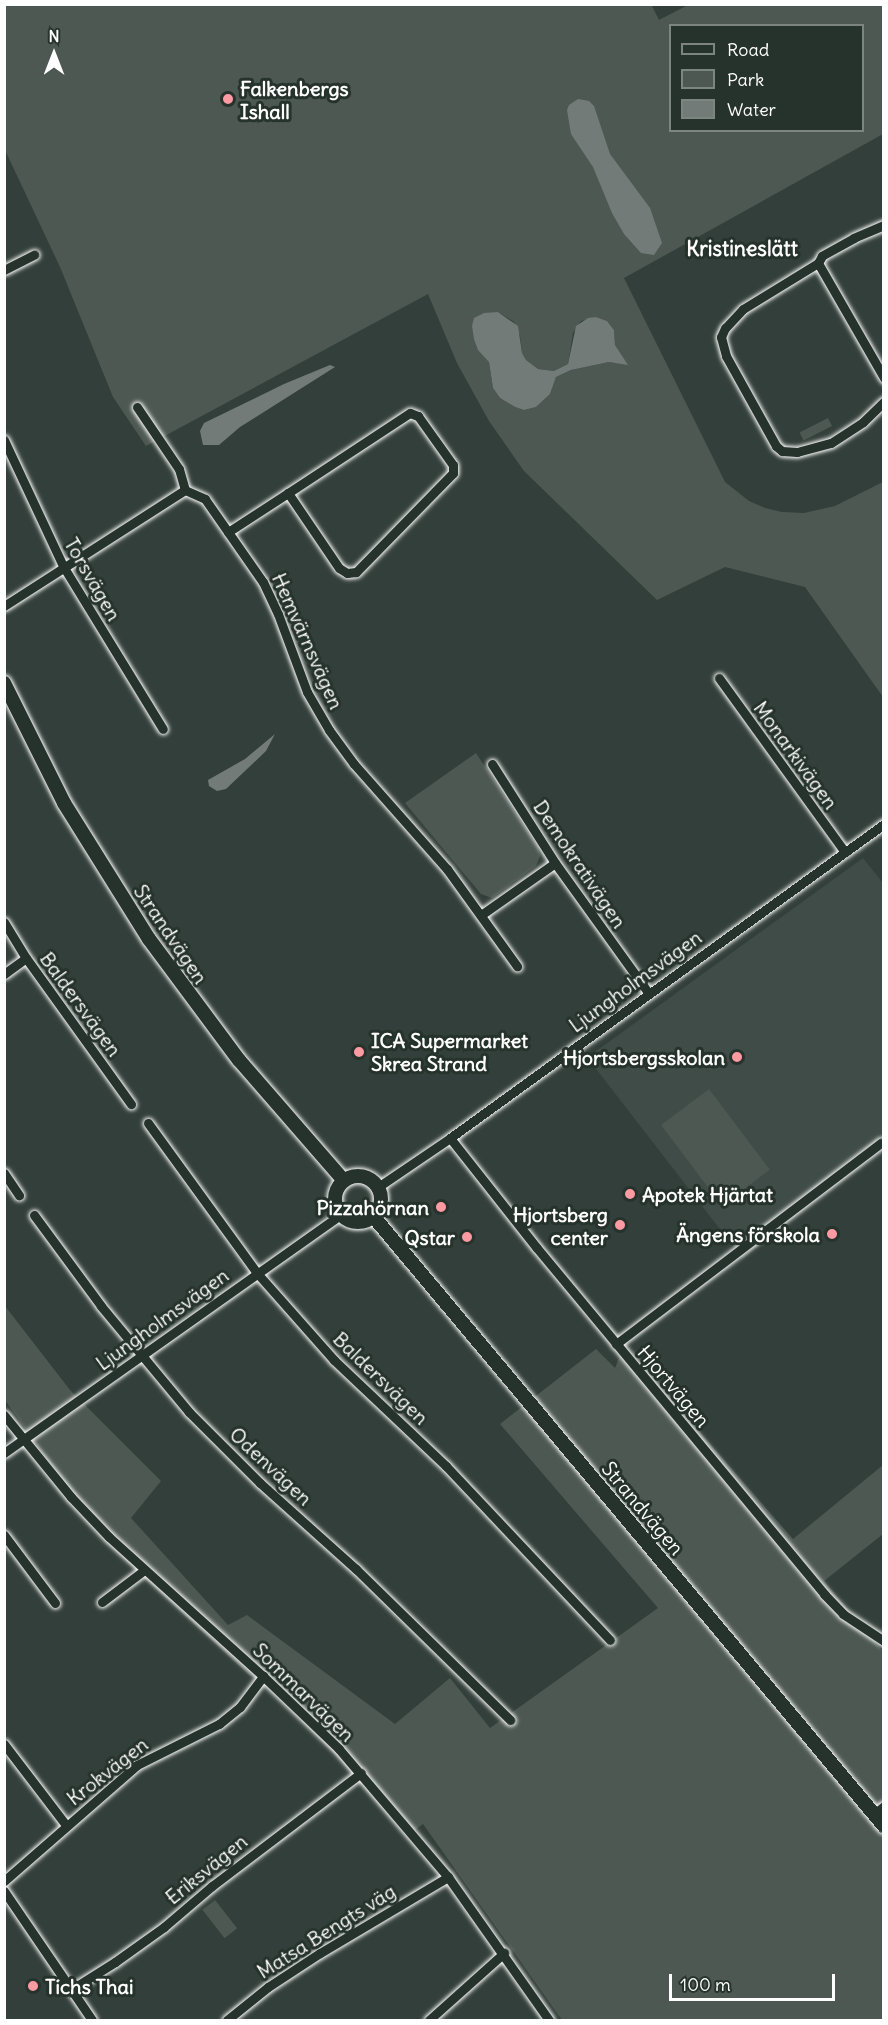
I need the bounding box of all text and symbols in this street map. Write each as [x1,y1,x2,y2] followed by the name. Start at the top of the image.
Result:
[24,24,84,84] north arrow
[669,24,864,132] legend
[48,26,60,46] text: N
[727,38,769,61] text: Road
[727,68,764,91] text: Park
[240,76,349,123] place label: Falkenbergs Ishall
[221,92,235,106] marker: Falkenbergs Ishall
[727,98,776,121] text: Water
[686,236,798,262] district label: Kristineslätt
[60,533,126,625] street label: Torsvägen
[267,569,349,713] street label: Hemvärnsvägen
[749,696,843,814] street label: Monarkivägen
[528,796,632,932] street label: Demokrativägen
[129,880,213,988] street label: Strandvägen
[564,925,706,1037] street label: Ljungholmsvägen
[35,947,127,1061] street label: Baldersvägen
[371,1028,528,1075] place label: ICA Supermarket Skrea Strand
[352,1045,366,1059] marker: ICA Supermarket Skrea Strand
[563,1045,725,1069] place label: Hjortsbergsskolan
[730,1050,744,1064] marker: Hjortsbergsskolan
[642,1182,773,1206] place label: Apotek Hjärtat
[623,1187,637,1201] marker: Apotek Hjärtat
[317,1195,429,1219] place label: Pizzahörnan
[434,1200,448,1214] marker: Pizzahörnan
[513,1202,608,1249] place label: Hjortsberg center
[613,1218,627,1232] marker: Hjortsberg center
[676,1222,820,1246] place label: Ängens förskola
[405,1225,455,1249] place label: Qstar
[825,1227,839,1241] marker: Ängens förskola
[460,1230,474,1244] marker: Qstar
[91,1263,233,1375] street label: Ljungholmsvägen
[328,1327,434,1429] street label: Baldersvägen
[633,1340,715,1432] street label: Hjortvägen
[225,1422,317,1510] street label: Odenvägen
[597,1456,689,1560] street label: Strandvägen
[248,1638,360,1746] street label: Sommarvägen
[62,1732,152,1810] street label: Krokvägen
[160,1829,252,1909] street label: Eriksvägen
[252,1879,400,1983] street label: Matsa Bengts väg
[672,1962,838,2000] scale bar
[680,1973,731,1996] text: 100 m
[45,1974,133,1998] place label: Tichs Thai
[26,1979,40,1993] marker: Tichs Thai

